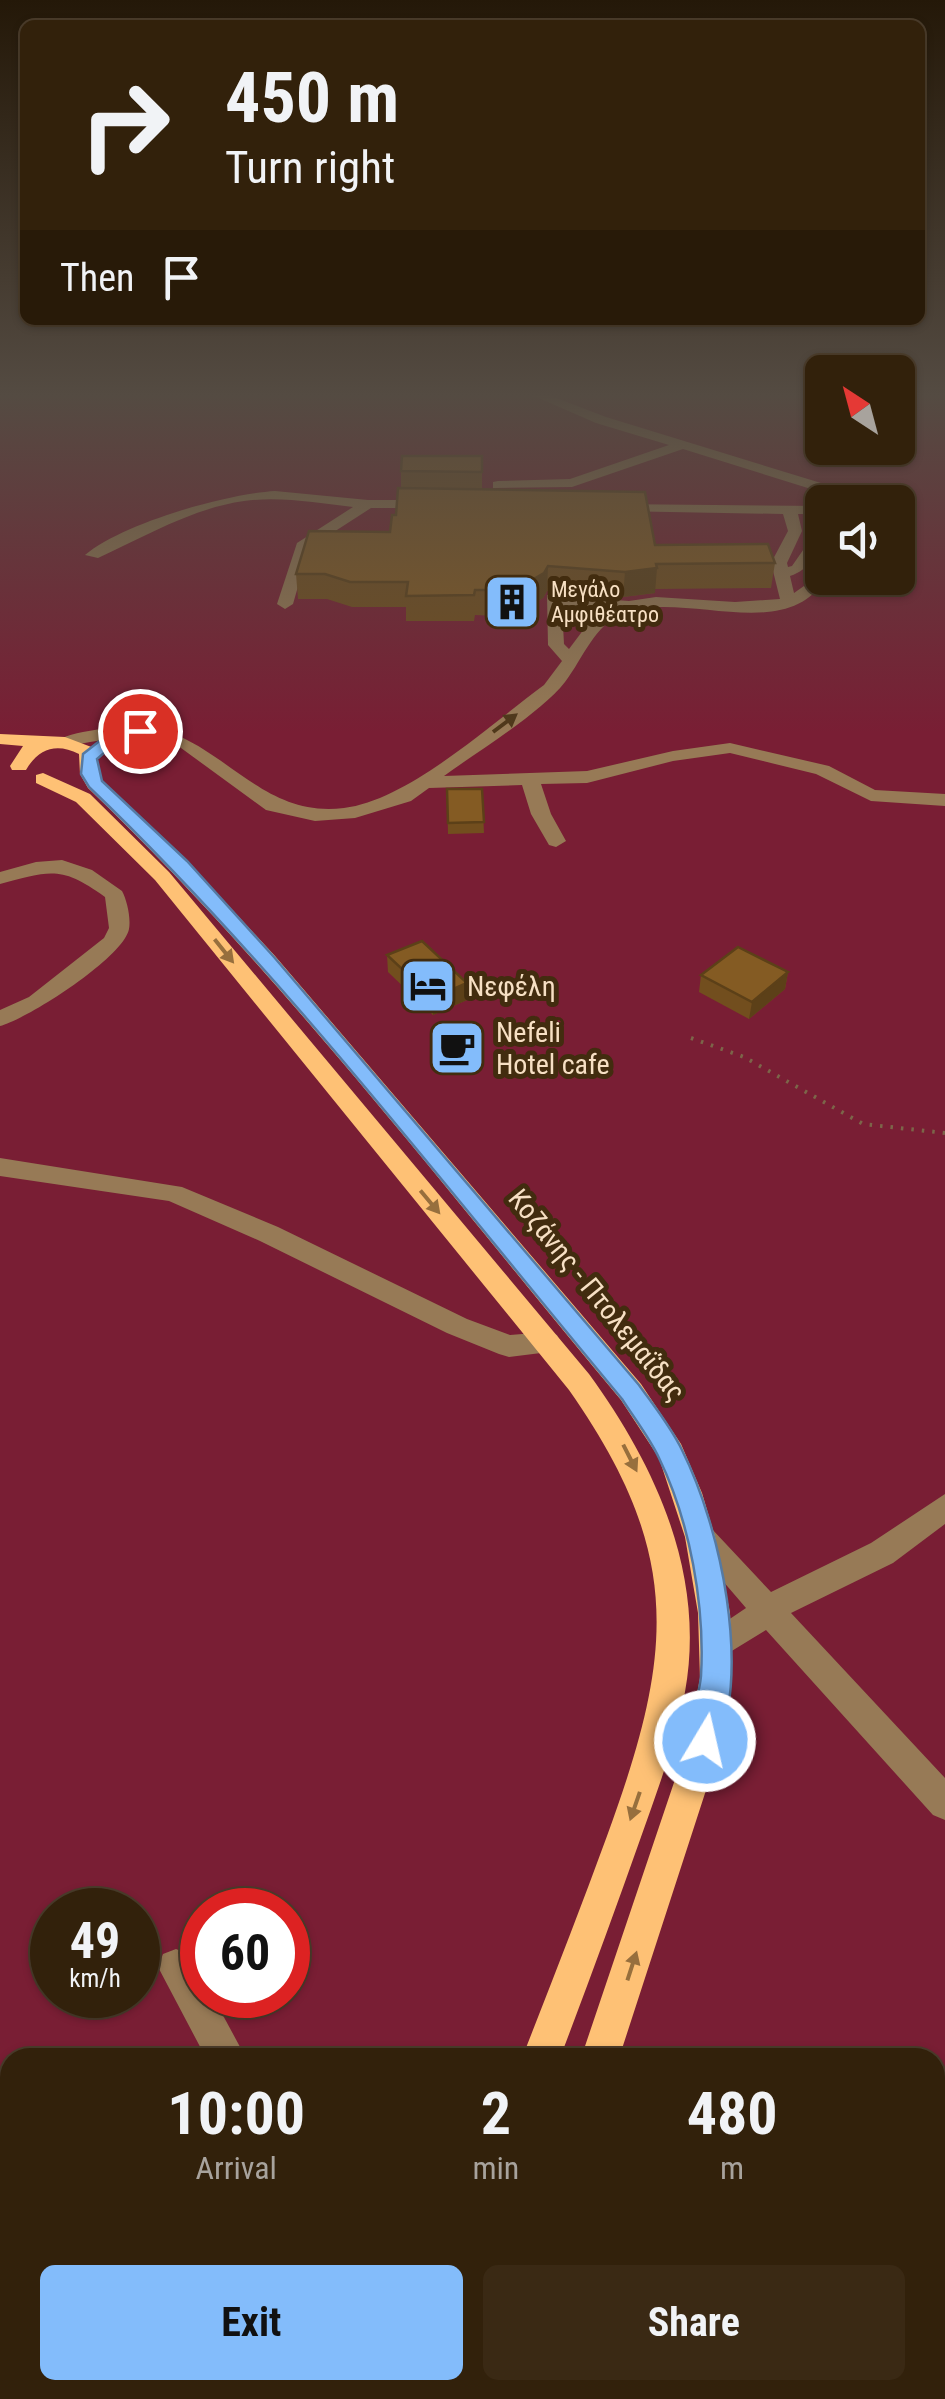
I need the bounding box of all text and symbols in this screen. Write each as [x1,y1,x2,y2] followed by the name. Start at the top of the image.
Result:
[225,57,399,139] text: 450 m
[60,60,190,190] icon: right
[225,141,395,194] text: Turn right
[154,250,209,305] icon: arrive
[60,256,134,300] text: Then
[805,355,915,465] north arrow
[805,355,915,595] map controls
[805,485,915,595] button: sound
[482,572,542,632] building icon: Μεγάλο Αμφιθέατρο
[551,577,659,627] place label: Μεγάλο Αμφιθέατρο
[98,689,183,774] pin
[113,704,168,759] icon: arrive
[492,713,518,733] one-way arrow
[213,938,234,963] one-way arrow
[398,956,458,1016] hotel icon: Νεφέλη
[467,970,556,1003] place label: Νεφέλη
[496,1016,610,1081] place label: Nefeli Hotel cafe
[427,1018,487,1078] cafe icon: Nefeli Hotel cafe
[502,1183,692,1407] street label: Κοζάνης - Πτολεμαΐδας
[418,1190,440,1215] one-way arrow
[621,1444,638,1473] one-way arrow
[653,1689,757,1793] position arrow
[627,1791,642,1821] one-way arrow
[180,1888,310,2018] speed limit sign: 60
[70,1912,120,1970] text: 49
[626,1950,641,1980] one-way arrow
[69,1964,121,1993] text: km/h
[167,2078,305,2149] text: 10:00
[481,2078,511,2149] text: 2
[687,2078,778,2149] text: 480
[195,2149,277,2187] text: Arrival
[472,2149,519,2187] text: min
[720,2149,744,2187] text: m
[40,2265,463,2380] button: Exit
[483,2265,905,2380] button: Share

